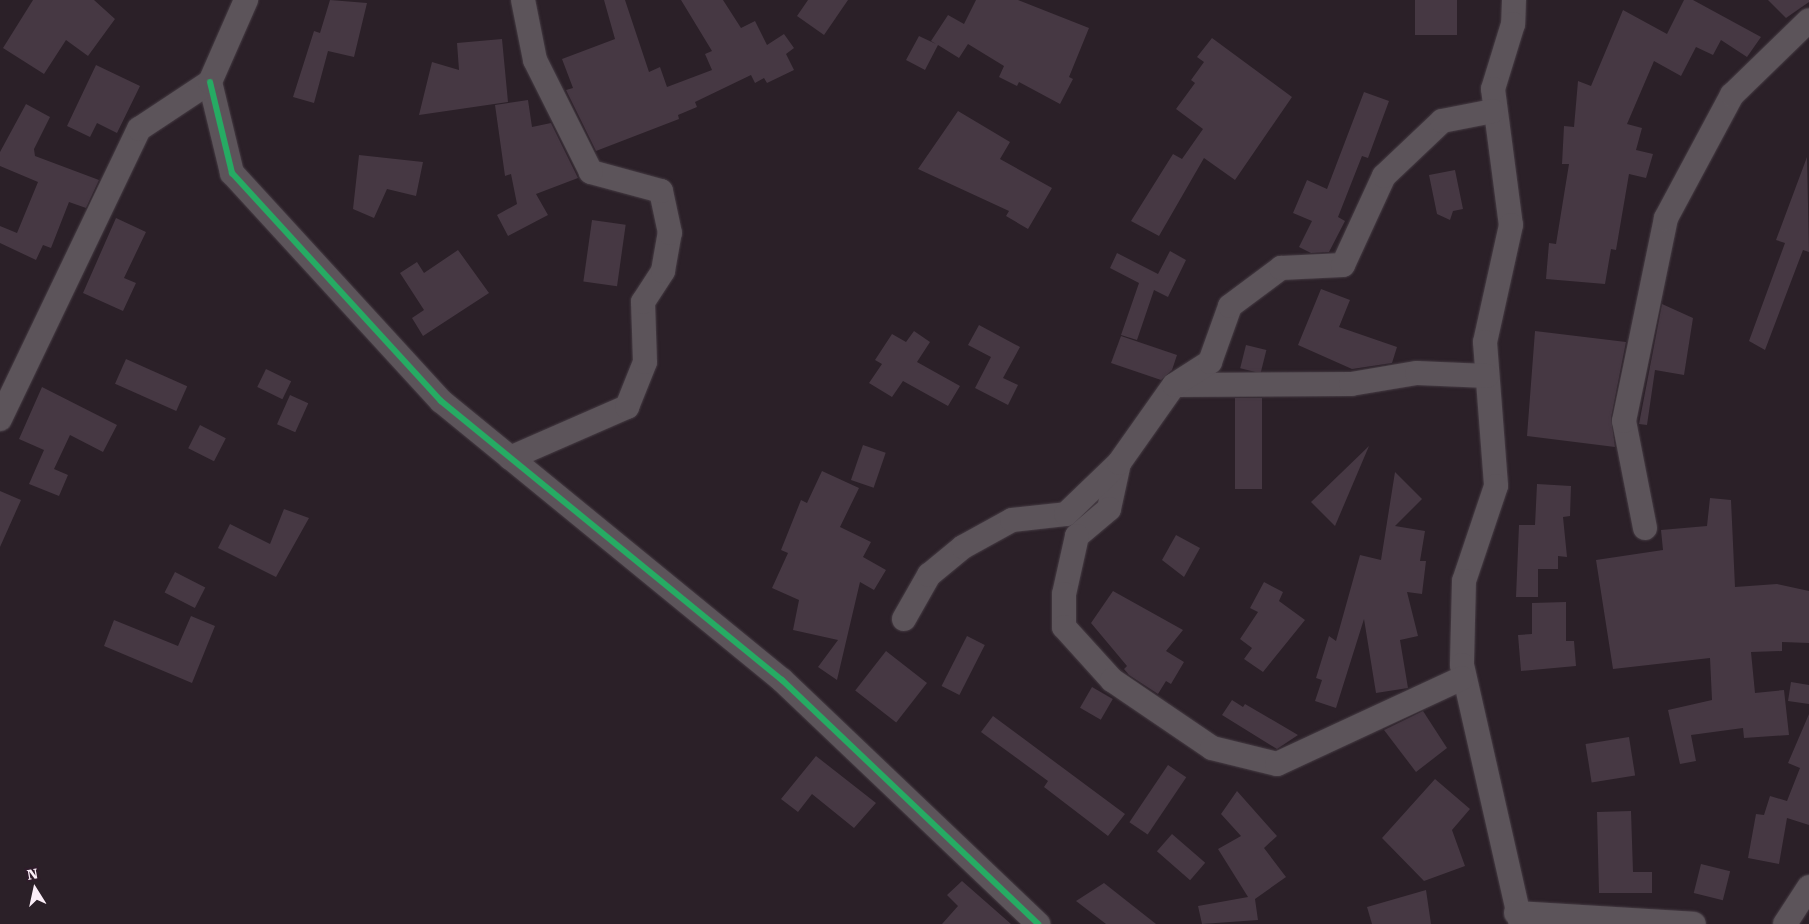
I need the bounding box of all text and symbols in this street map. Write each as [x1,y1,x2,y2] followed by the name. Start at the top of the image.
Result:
[10,864,60,914] north arrow
[26,865,39,883] text: N

